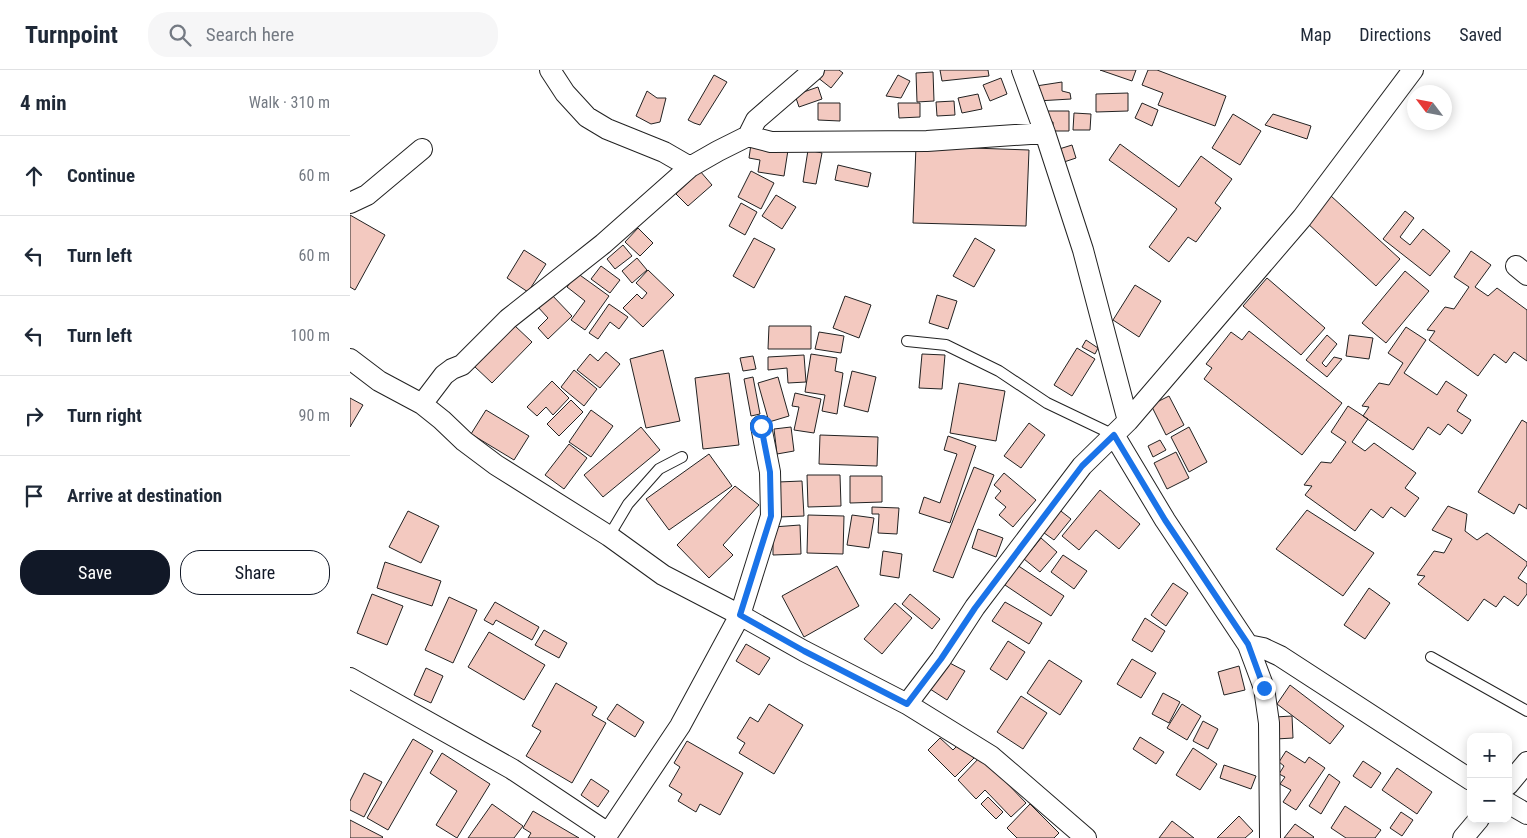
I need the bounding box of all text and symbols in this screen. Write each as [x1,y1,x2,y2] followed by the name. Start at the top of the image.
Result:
[148,12,498,57] search box
[25,21,118,49] text: Turnpoint
[166,21,194,49] icon: search
[206,23,294,46] text: Search here
[1300,24,1331,45] text: Map
[1359,24,1431,45] text: Directions
[1459,24,1502,45] text: Saved
[1407,85,1452,130] north arrow
[20,91,67,115] text: 4 min
[249,93,330,112] text: Walk · 310 m
[20,162,48,190] icon: ahead
[67,164,135,187] text: Continue
[298,166,330,185] text: 60 m
[20,242,48,270] icon: left
[67,244,132,267] text: Turn left
[298,246,330,265] text: 60 m
[20,322,48,350] icon: left
[67,324,132,347] text: Turn left
[291,326,330,345] text: 100 m
[20,402,48,430] icon: right
[67,404,142,427] text: Turn right
[298,406,330,425] text: 90 m
[750,415,773,438] route start
[20,482,48,510] icon: arrive
[67,484,222,507] text: Arrive at destination
[20,550,170,595] button: Save
[180,550,330,595] button: Share
[1253,677,1276,700] route end
[1467,733,1512,823] map controls
[1467,733,1512,778] button: +
[1467,778,1512,823] button: −

